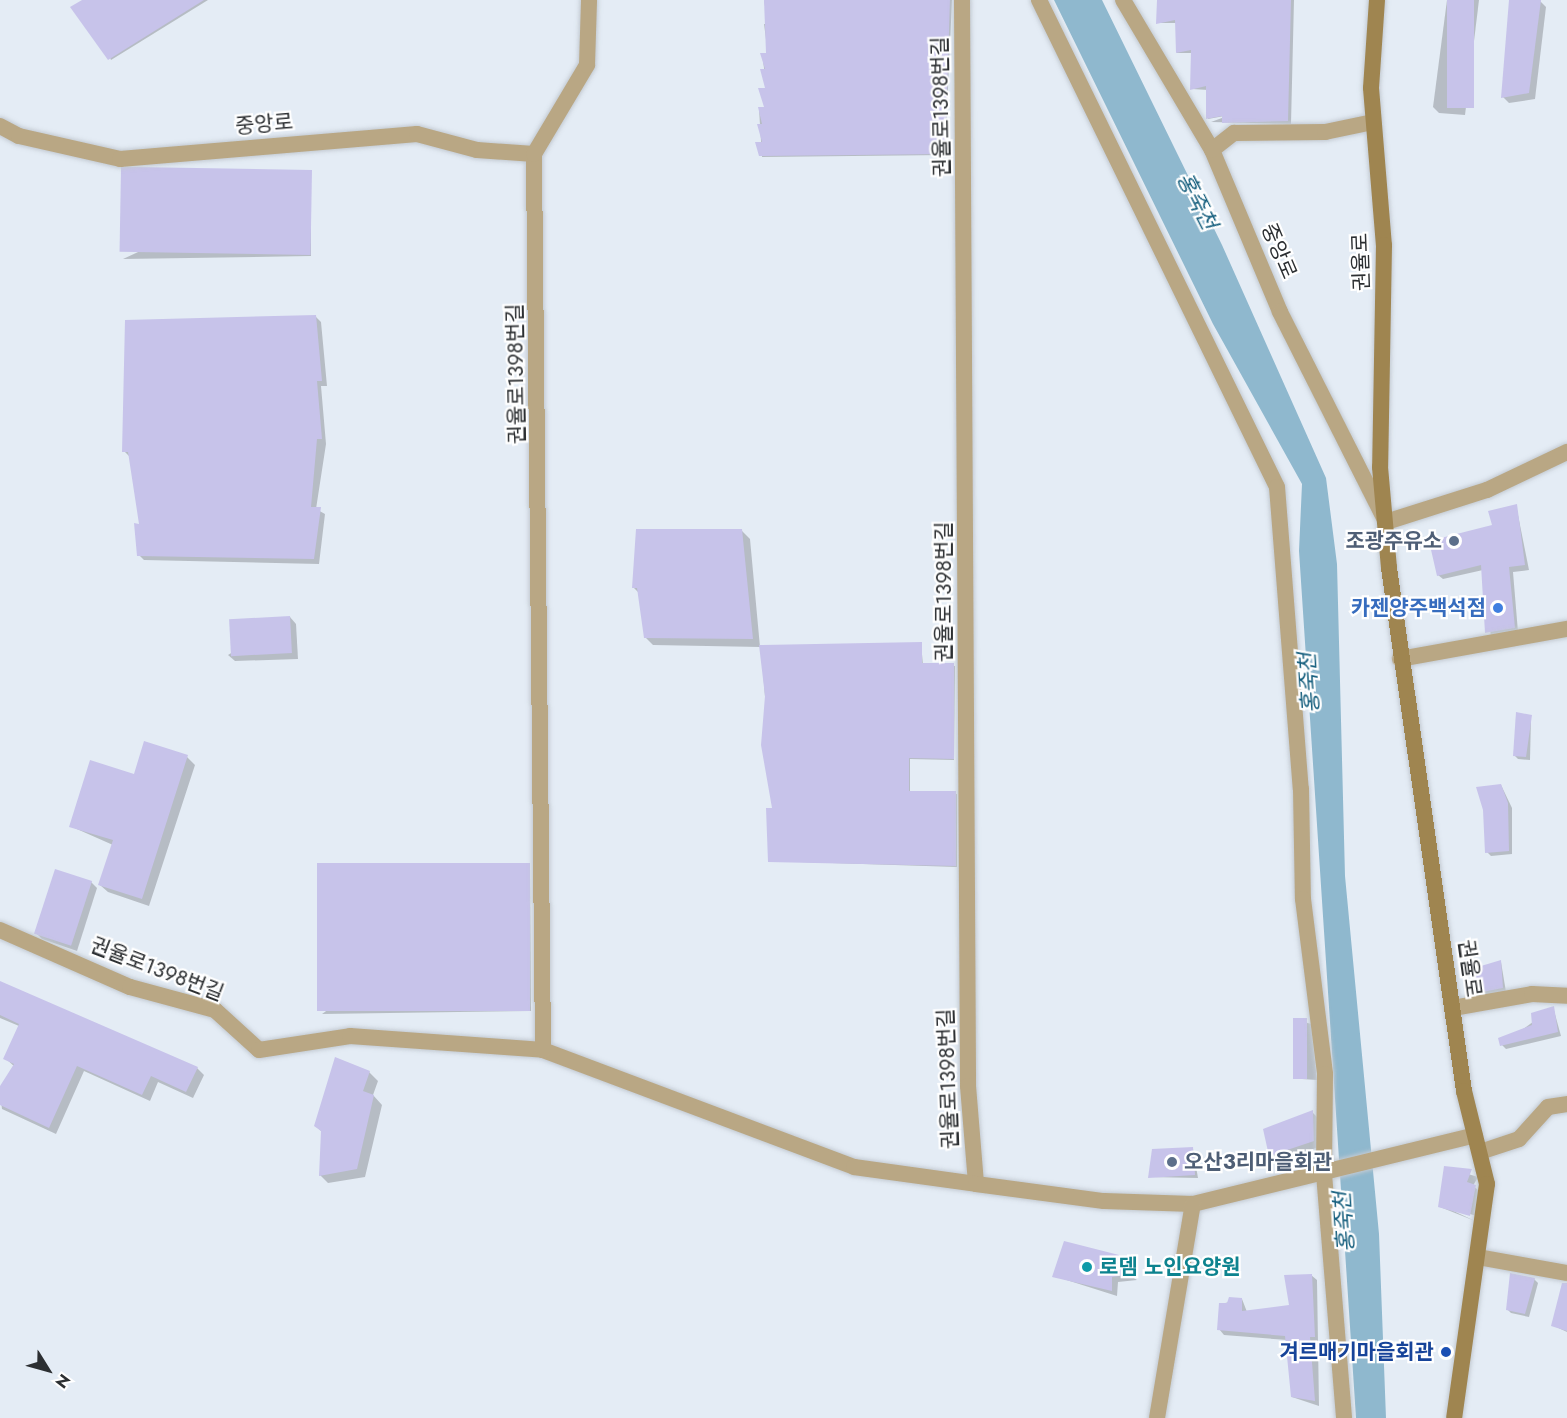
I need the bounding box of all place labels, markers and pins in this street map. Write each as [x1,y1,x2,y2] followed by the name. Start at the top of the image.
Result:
[1345,528,1442,554] place label: 조광주유소
[1447,534,1461,548] marker: 조광주유소
[1351,595,1486,621] place label: 카젠양주백석점
[1491,601,1505,615] marker: 카젠양주백석점
[1184,1149,1332,1175] place label: 오산3리마을회관
[1165,1155,1179,1169] marker: 오산3리마을회관
[1099,1254,1241,1280] place label: 로뎀 노인요양원
[1080,1260,1094,1274] marker: 로뎀 노인요양원
[1279,1339,1434,1365] place label: 겨르매기마을회관
[1439,1345,1453,1359] marker: 겨르매기마을회관

